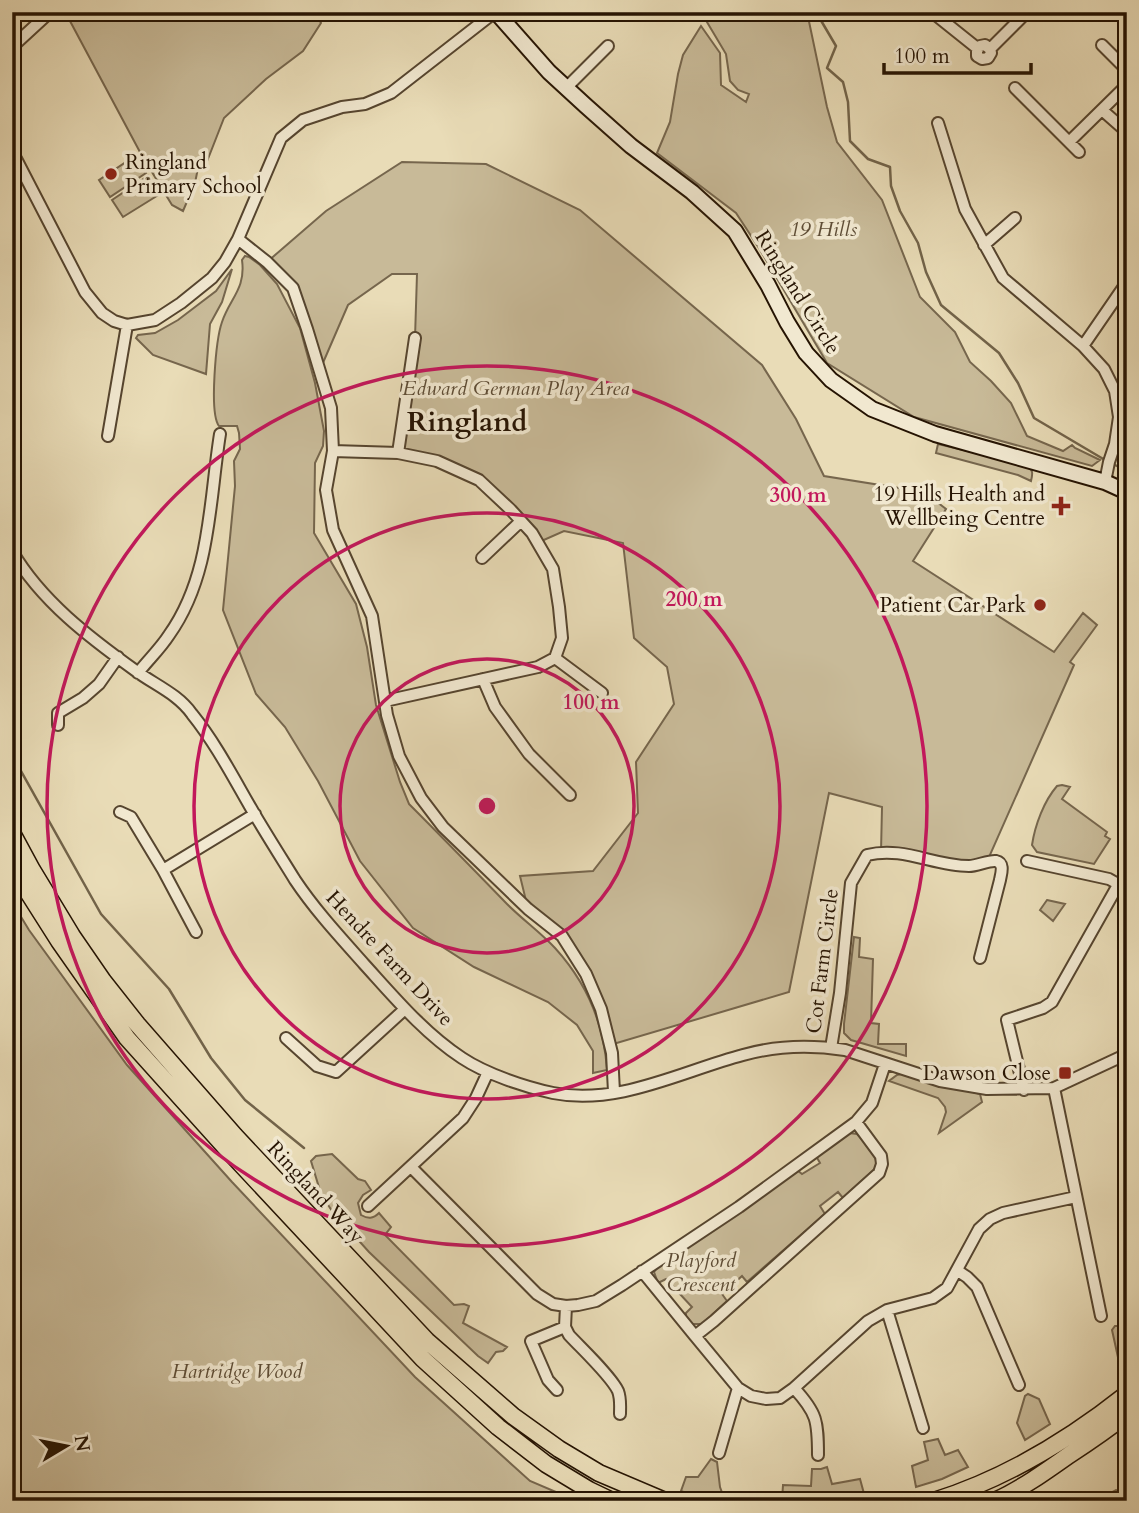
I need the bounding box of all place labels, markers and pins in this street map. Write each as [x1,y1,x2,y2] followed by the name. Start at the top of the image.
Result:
[125,148,262,201] place label: Ringland Primary School
[103,166,119,182] marker: Ringland Primary School
[874,480,1045,533] place label: 19 Hills Health and Wellbeing Centre
[1051,496,1071,516] marker: 19 Hills Health and Wellbeing Centre
[879,591,1027,620] place label: Patient Car Park
[1032,597,1048,613] marker: Patient Car Park
[475,794,499,818] centre of rings
[923,1059,1051,1088] place label: Dawson Close
[1057,1065,1073,1081] marker: Dawson Close

